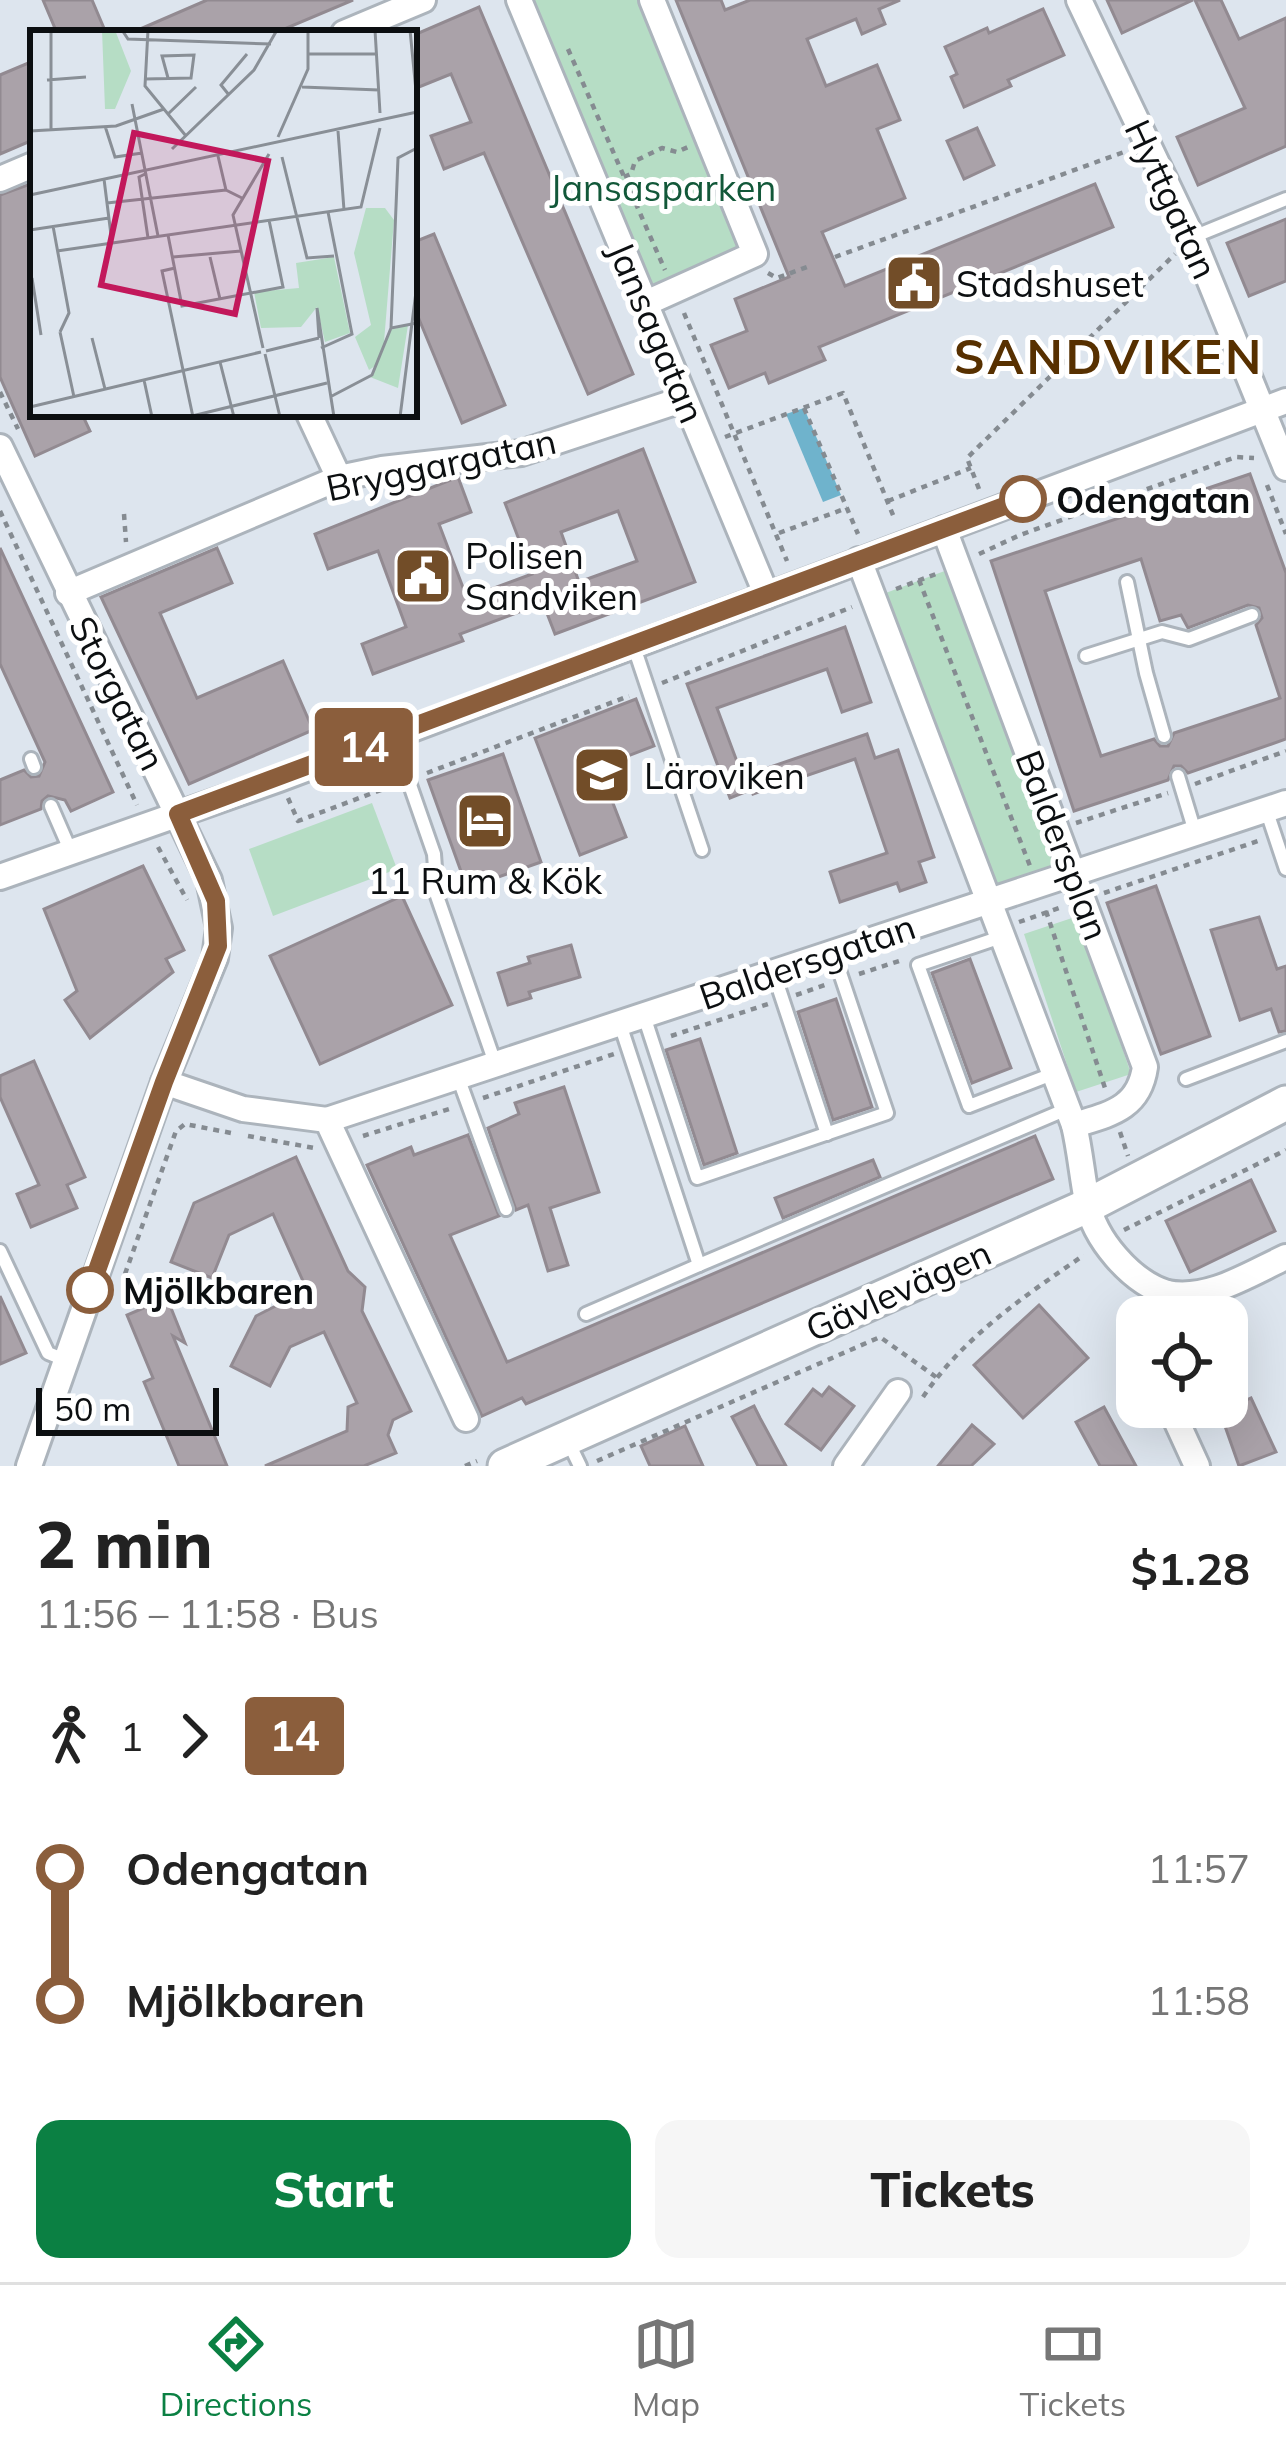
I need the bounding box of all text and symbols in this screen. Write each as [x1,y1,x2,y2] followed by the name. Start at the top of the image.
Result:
[30,30,417,417] inset map
[1116,112,1228,286] street label: Hyttgatan
[550,165,776,210] park label: Jansasparken
[599,235,715,429] street label: Jansagatan
[883,252,945,314] public building icon: Stadshuset
[956,261,1144,306] place label: Stadshuset
[954,326,1264,386] district label: SANDVIKEN
[322,418,560,510] street label: Bryggargatan
[1001,477,1045,521] marker: Odengatan
[1056,477,1250,522] place label: Odengatan
[465,533,638,619] place label: Polisen Sandviken
[392,545,454,607] public building icon: Polisen Sandviken
[60,608,176,778] street label: Storgatan
[310,708,418,786] line badge: 14
[339,720,389,773] text: 14
[571,744,633,806] school or university icon: Läroviken
[1006,744,1120,946] street label: Baldersplan
[644,753,805,798] place label: Läroviken
[454,790,516,852] hotel icon: 11 Rum & Kök
[368,858,603,903] place label: 11 Rum & Kök
[693,903,921,1019] street label: Baldersgatan
[798,1229,998,1351] street label: Gävlevägen
[68,1268,112,1312] marker: Mjölkbaren
[123,1268,314,1313] place label: Mjölkbaren
[1116,1296,1248,1428] map controls
[1116,1296,1248,1428] button: locate
[36,1382,219,1435] scale bar
[54,1388,131,1429] text: 50 m
[36,1502,213,1585] text: 2 min
[1131,1540,1250,1596] text: $1.28
[36,1589,379,1638] text: 11:56 – 11:58 · Bus
[36,1703,102,1769] icon: walk
[161,1703,227,1769] icon: forward
[269,1709,320,1762] text: 14
[120,1712,143,1761] text: 1
[126,1840,369,1896] text: Odengatan
[1148,1844,1250,1893] text: 11:57
[126,1972,365,2028] text: Mjölkbaren
[1148,1976,1250,2025] text: 11:58
[36,2120,631,2258] button: Start
[655,2120,1250,2258] button: Tickets
[160,2311,312,2424] tab: Directions
[632,2311,700,2424] tab: Map
[1020,2311,1126,2424] tab: Tickets

